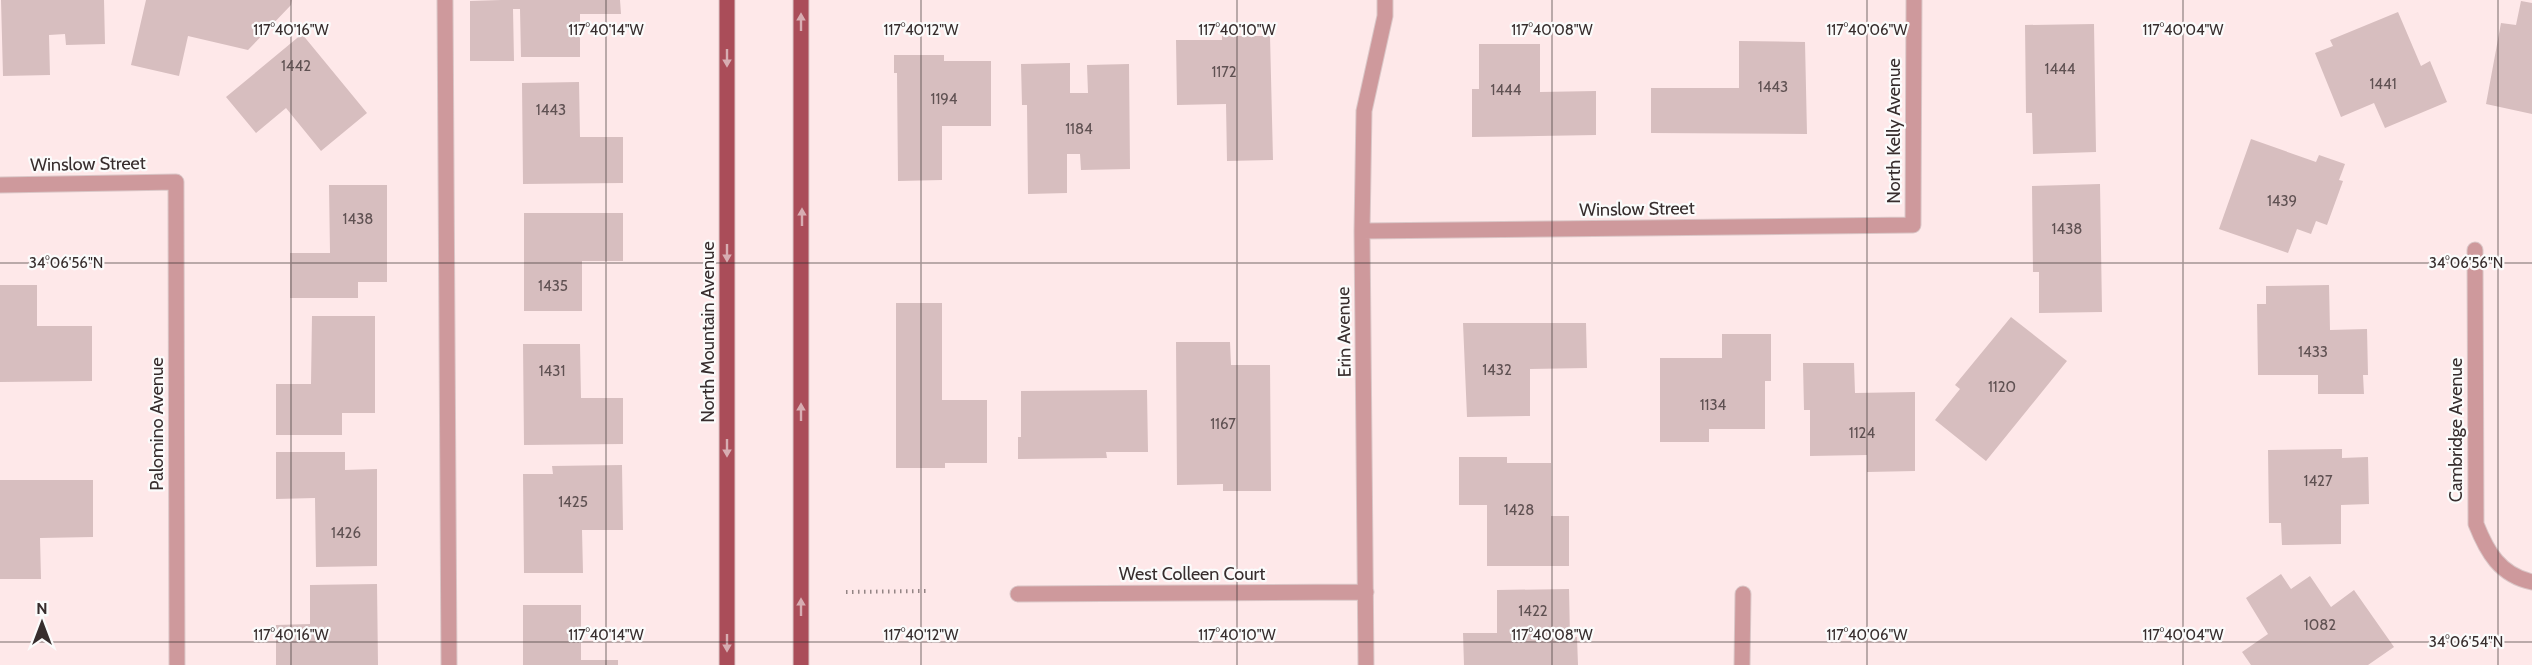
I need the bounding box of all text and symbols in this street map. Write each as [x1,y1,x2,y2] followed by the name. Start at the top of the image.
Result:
[796,12,806,31] one-way arrow
[253,21,330,39] text: 117°40'16"W
[568,21,645,39] text: 117°40'14"W
[884,21,959,39] text: 117°40'12"W
[1198,21,1276,39] text: 117°40'10"W
[1511,21,1594,39] text: 117°40'08"W
[1826,21,1908,39] text: 117°40'06"W
[2143,21,2224,39] text: 117°40'04"W
[722,49,732,68] one-way arrow
[281,57,311,75] house number: 1442
[1883,58,1905,204] street label: North Kelly Avenue
[2045,60,2076,78] house number: 1444
[1211,63,1237,81] house number: 1172
[2369,75,2397,93] house number: 1441
[1758,78,1788,96] house number: 1443
[1491,81,1522,99] house number: 1444
[931,90,958,108] house number: 1194
[536,101,566,119] house number: 1443
[1065,120,1093,138] house number: 1184
[30,152,146,176] street label: Winslow Street
[2267,192,2297,210] house number: 1439
[1579,197,1695,221] street label: Winslow Street
[797,207,807,226] one-way arrow
[343,210,373,228] house number: 1438
[2052,220,2082,238] house number: 1438
[697,241,719,423] street label: North Mountain Avenue
[722,244,732,263] one-way arrow
[29,254,103,272] text: 34°06'56"N
[2429,254,2503,272] text: 34°06'56"N
[538,277,568,295] house number: 1435
[1332,287,1356,377] street label: Erin Avenue
[2298,343,2328,361] house number: 1433
[146,357,168,491] street label: Palomino Avenue
[2445,358,2467,502] street label: Cambridge Avenue
[1482,361,1512,379] house number: 1432
[539,362,565,380] house number: 1431
[1988,378,2016,396] house number: 1120
[1700,396,1727,414] house number: 1134
[796,402,806,421] one-way arrow
[1210,415,1236,433] house number: 1167
[1849,424,1875,442] house number: 1124
[722,439,732,458] one-way arrow
[2304,472,2333,490] house number: 1427
[558,493,588,511] house number: 1425
[1504,501,1534,519] house number: 1428
[331,524,361,542] house number: 1426
[1119,563,1265,585] street label: West Colleen Court
[12,593,72,653] north arrow
[796,597,806,616] one-way arrow
[36,599,48,618] text: N
[1518,602,1548,620] house number: 1422
[2304,616,2336,634] house number: 1082
[253,626,330,644] text: 117°40'16"W
[568,626,645,644] text: 117°40'14"W
[884,626,959,644] text: 117°40'12"W
[1198,626,1276,644] text: 117°40'10"W
[1511,626,1594,644] text: 117°40'08"W
[1826,626,1908,644] text: 117°40'06"W
[2143,626,2224,644] text: 117°40'04"W
[2429,633,2503,651] text: 34°06'54"N
[722,634,732,653] one-way arrow

